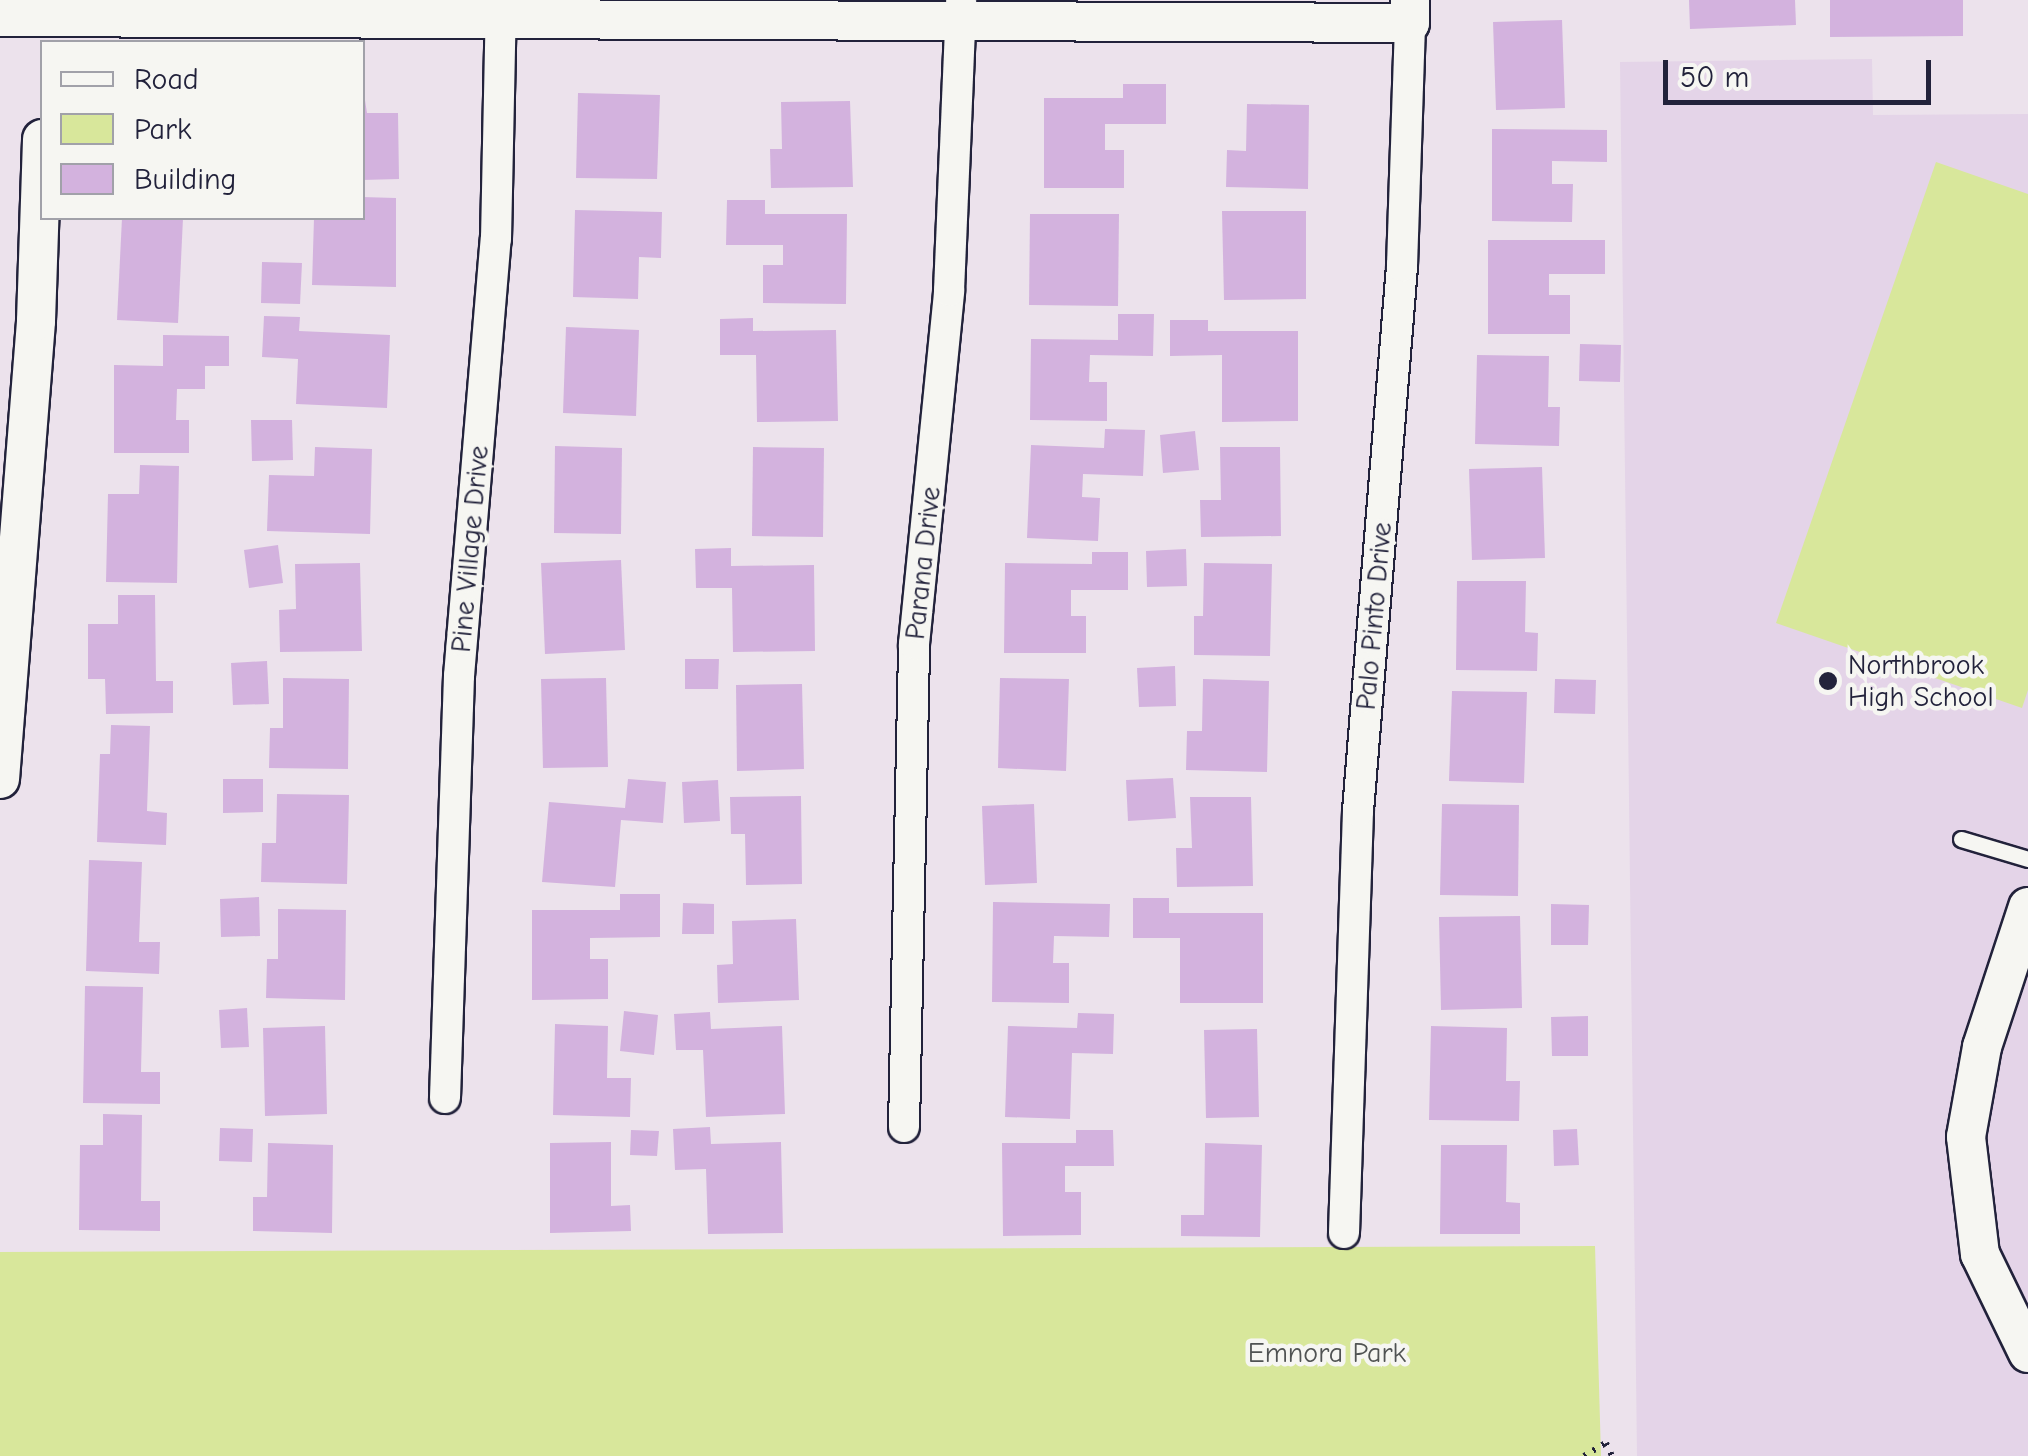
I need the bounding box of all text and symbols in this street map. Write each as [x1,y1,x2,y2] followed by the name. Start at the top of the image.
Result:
[40,40,365,220] legend
[1668,40,1936,102] scale bar
[1680,60,1749,95] text: 50 m
[134,62,199,97] text: Road
[134,112,191,147] text: Park
[134,162,237,197] text: Building
[444,444,496,654] street label: Pine Village Drive
[898,485,948,641] street label: Parana Drive
[1349,521,1399,711] street label: Palo Pinto Drive
[1848,648,1994,714] place label: Northbrook High School
[1817,670,1839,692] marker: Northbrook High School
[1248,1336,1406,1370] park label: Emnora Park

